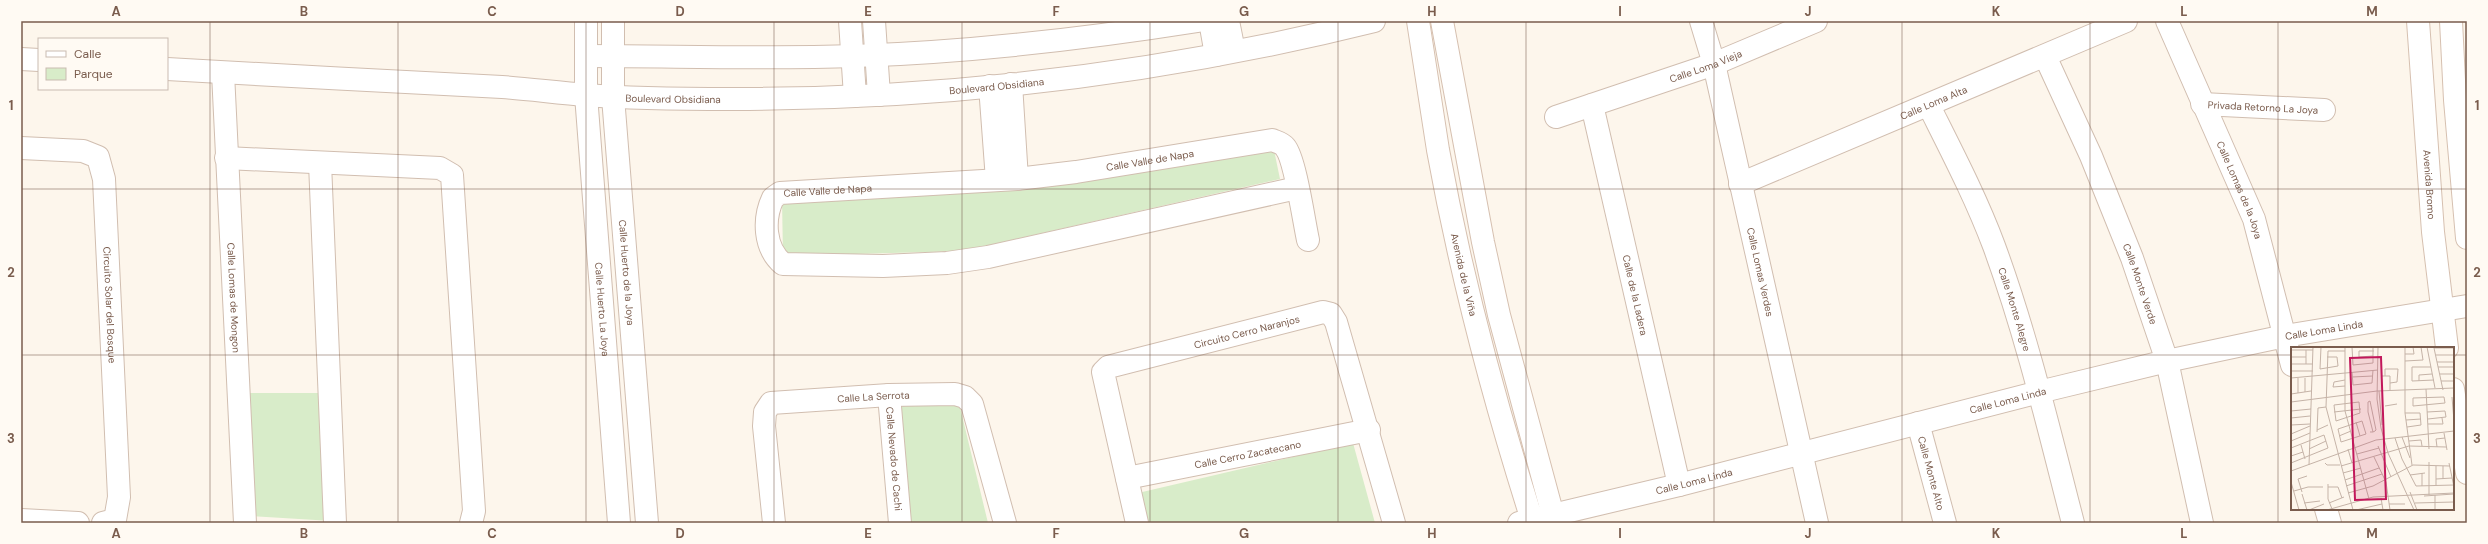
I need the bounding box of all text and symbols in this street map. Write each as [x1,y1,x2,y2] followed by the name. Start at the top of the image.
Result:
[111,3,121,20] text: A
[300,3,308,20] text: B
[487,3,497,20] text: C
[675,3,685,20] text: D
[864,3,872,20] text: E
[1052,3,1060,20] text: F
[1239,3,1249,20] text: G
[1427,3,1437,20] text: H
[1618,3,1622,20] text: I
[1804,3,1812,20] text: J
[1992,3,2001,20] text: K
[2180,3,2188,20] text: L
[2366,3,2378,20] text: M
[38,38,168,90] legend
[74,46,101,62] text: Calle
[1668,47,1744,86] street label: Calle Loma Vieja
[74,66,113,82] text: Parque
[949,75,1045,97] street label: Boulevard Obsidiana
[1898,83,1969,123] street label: Calle Loma Alta
[625,91,721,106] street label: Boulevard Obsidiana
[9,97,13,114] text: 1
[2475,97,2479,114] text: 1
[2207,98,2318,117] street label: Privada Retorno La Joya
[2214,139,2265,240] street label: Calle Lomas de la Joya
[1105,147,1195,174] street label: Calle Valle de Napa
[2420,149,2438,220] street label: Avenida Bromo
[783,182,872,200] street label: Calle Valle de Napa
[616,219,637,326] street label: Calle Huerto de la Joya
[1744,226,1776,318] street label: Calle Lomas Verdes
[1448,232,1480,318] street label: Avenida de la Viña
[2120,241,2160,326] street label: Calle Monte Verde
[224,242,243,353] street label: Calle Lomas de Mongon
[100,246,119,364] street label: Circuito Solar del Bosque
[1620,254,1651,337] street label: Calle de la Ladera
[592,262,612,357] street label: Calle Huerto La Joya
[7,264,15,281] text: 2
[2473,264,2481,281] text: 2
[1995,266,2034,353] street label: Calle Monte Alegre
[1193,312,1301,352] street label: Circuito Cerro Naranjos
[2284,317,2364,343] street label: Calle Loma Linda
[2291,347,2454,510] inset map
[1968,385,2048,417] street label: Calle Loma Linda
[837,389,910,406] street label: Calle La Serrota
[883,406,905,511] street label: Calle Nevado de Cachi
[7,430,15,447] text: 3
[2473,430,2481,447] text: 3
[1915,435,1947,512] street label: Calle Monte Alto
[1193,438,1302,471] street label: Calle Cerro Zacatecano
[1654,465,1734,497] street label: Calle Loma Linda
[111,525,121,542] text: A
[300,525,308,542] text: B
[487,525,497,542] text: C
[675,525,685,542] text: D
[864,525,872,542] text: E
[1052,525,1060,542] text: F
[1239,525,1249,542] text: G
[1427,525,1437,542] text: H
[1618,525,1622,542] text: I
[1804,525,1812,542] text: J
[1992,525,2001,542] text: K
[2180,525,2188,542] text: L
[2366,525,2378,542] text: M

